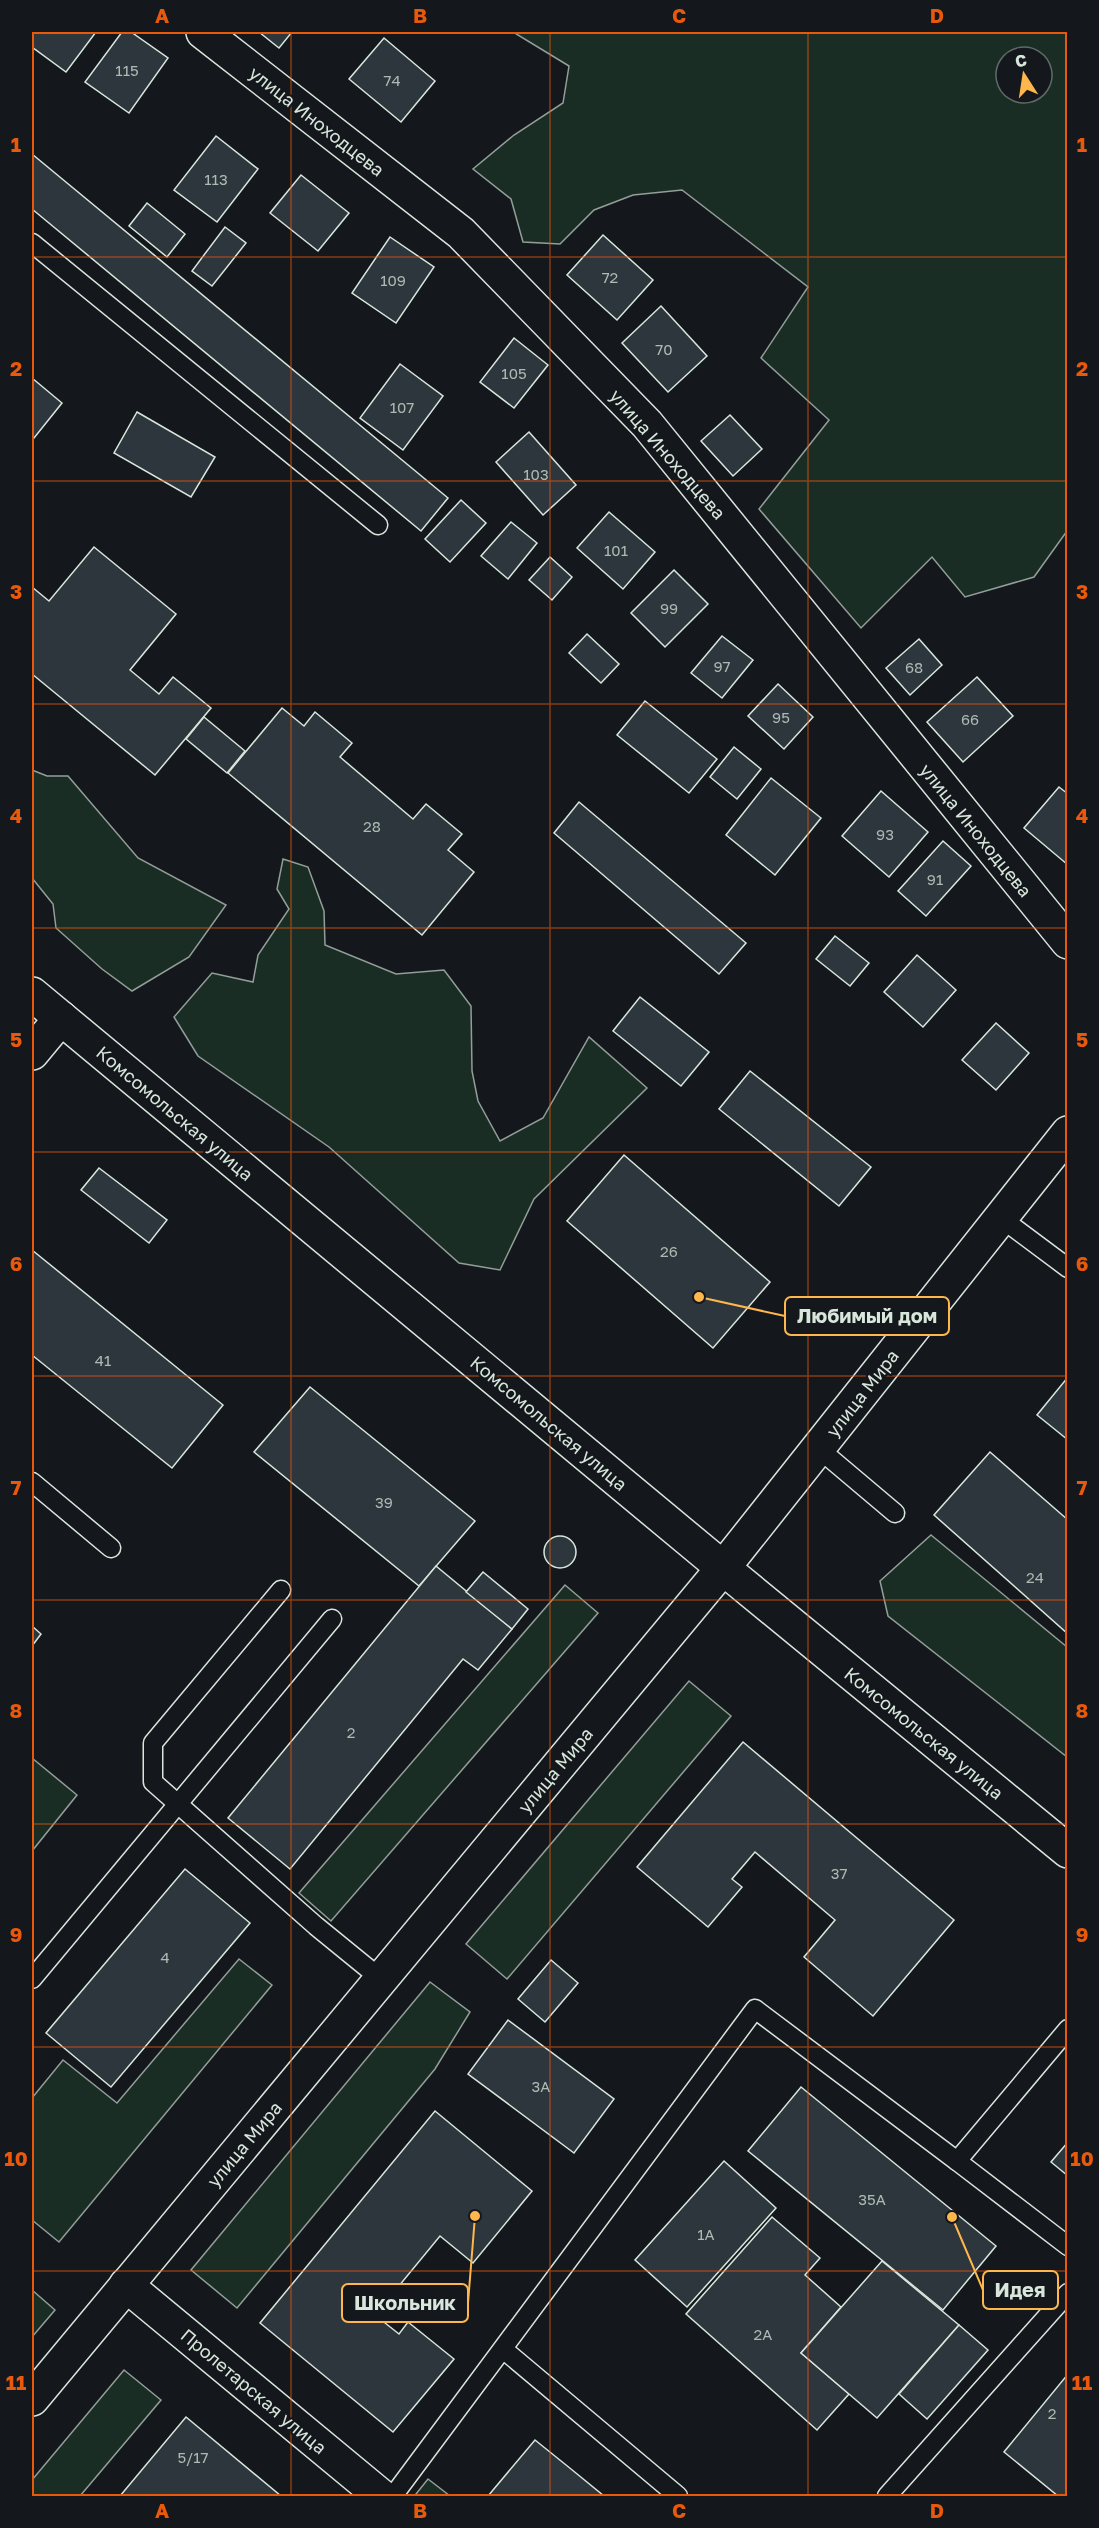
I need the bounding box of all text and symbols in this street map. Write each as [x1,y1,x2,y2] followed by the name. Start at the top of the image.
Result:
[155,3,169,27] text: A
[413,3,427,27] text: B
[672,3,686,27] text: C
[930,3,944,27] text: D
[994,45,1054,105] north arrow
[1013,49,1029,71] text: С
[115,61,139,79] house number: 115
[245,61,389,181] street label: улица Иноходцева
[383,71,401,89] house number: 74
[11,132,21,156] text: 1
[1077,132,1087,156] text: 1
[204,170,228,188] house number: 113
[602,268,618,286] house number: 72
[380,271,406,289] house number: 109
[655,340,673,358] house number: 70
[10,356,22,380] text: 2
[1076,356,1088,380] text: 2
[501,364,527,382] house number: 105
[605,384,731,524] street label: улица Иноходцева
[390,398,414,416] house number: 107
[523,465,549,483] house number: 103
[604,541,628,559] house number: 101
[10,579,22,603] text: 3
[1076,579,1088,603] text: 3
[660,599,678,617] house number: 99
[713,657,731,675] house number: 97
[905,658,923,676] house number: 68
[772,708,790,726] house number: 95
[961,710,979,728] house number: 66
[915,759,1037,901] street label: улица Иноходцева
[10,803,22,827] text: 4
[1076,803,1088,827] text: 4
[363,817,381,835] house number: 28
[876,825,894,843] house number: 93
[927,870,943,888] house number: 91
[10,1027,22,1051] text: 5
[1076,1027,1088,1051] text: 5
[92,1041,258,1185] street label: Комсомольская улица
[660,1242,678,1260] house number: 26
[10,1251,22,1275] text: 6
[1076,1251,1088,1275] text: 6
[785,1297,949,1335] callout: Любимый дом
[797,1303,937,1327] text: Любимый дом
[821,1345,903,1441] street label: улица Мира
[95,1351,111,1369] house number: 41
[466,1351,632,1495] street label: Комсомольская улица
[11,1475,22,1499] text: 7
[1077,1475,1088,1499] text: 7
[375,1493,393,1511] house number: 39
[1026,1568,1044,1586] house number: 24
[840,1662,1008,1804] street label: Комсомольская улица
[10,1698,22,1722] text: 8
[1076,1698,1088,1722] text: 8
[347,1723,355,1741] house number: 2
[513,1723,597,1817] street label: улица Мира
[831,1864,847,1882] house number: 37
[10,1922,22,1946] text: 9
[1076,1922,1088,1946] text: 9
[160,1948,170,1966] house number: 4
[532,2077,550,2095] house number: 3А
[202,2097,286,2191] street label: улица Мира
[4,2146,28,2170] text: 10
[1070,2146,1094,2170] text: 10
[858,2190,886,2208] house number: 35А
[697,2225,715,2243] house number: 1А
[983,2271,1058,2309] callout: Идея
[994,2277,1046,2301] text: Идея
[342,2284,468,2322] callout: Школьник
[354,2290,456,2314] text: Школьник
[177,2324,331,2458] street label: Пролетарская улица
[754,2325,772,2343] house number: 2А
[6,2370,26,2394] text: 11
[1072,2370,1092,2394] text: 11
[1048,2404,1056,2422] house number: 2
[177,2448,209,2466] house number: 5/17
[155,2498,169,2522] text: A
[413,2498,427,2522] text: B
[672,2498,686,2522] text: C
[930,2498,944,2522] text: D

